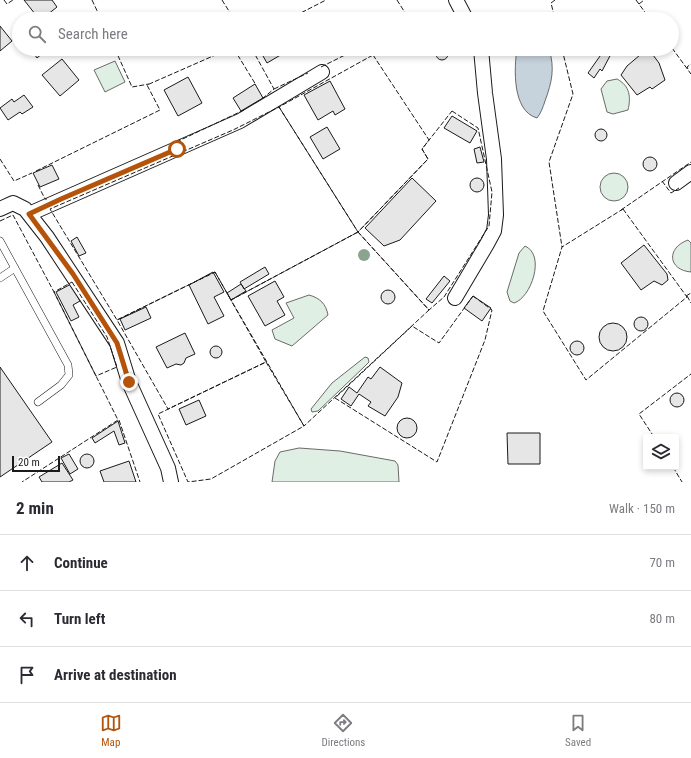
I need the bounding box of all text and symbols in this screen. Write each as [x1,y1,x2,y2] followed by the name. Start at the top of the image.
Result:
[12,12,679,56] search box
[26,23,48,45] icon: search
[58,25,128,43] text: Search here
[168,140,186,158] route start
[120,373,138,391] route end
[643,434,679,470] map controls
[643,434,679,470] button: layers
[12,454,60,473] scale bar
[18,456,40,469] text: 20 m
[16,498,54,518] text: 2 min
[609,501,675,516] text: Walk · 150 m
[16,552,38,574] icon: ahead
[54,554,108,572] text: Continue
[649,555,675,570] text: 70 m
[16,608,38,630] icon: left
[54,610,105,628] text: Turn left
[649,611,675,626] text: 80 m
[16,664,38,686] icon: arrive
[54,666,177,684] text: Arrive at destination
[100,712,122,749] tab: Map
[321,712,365,749] tab: Directions
[565,712,591,749] tab: Saved

